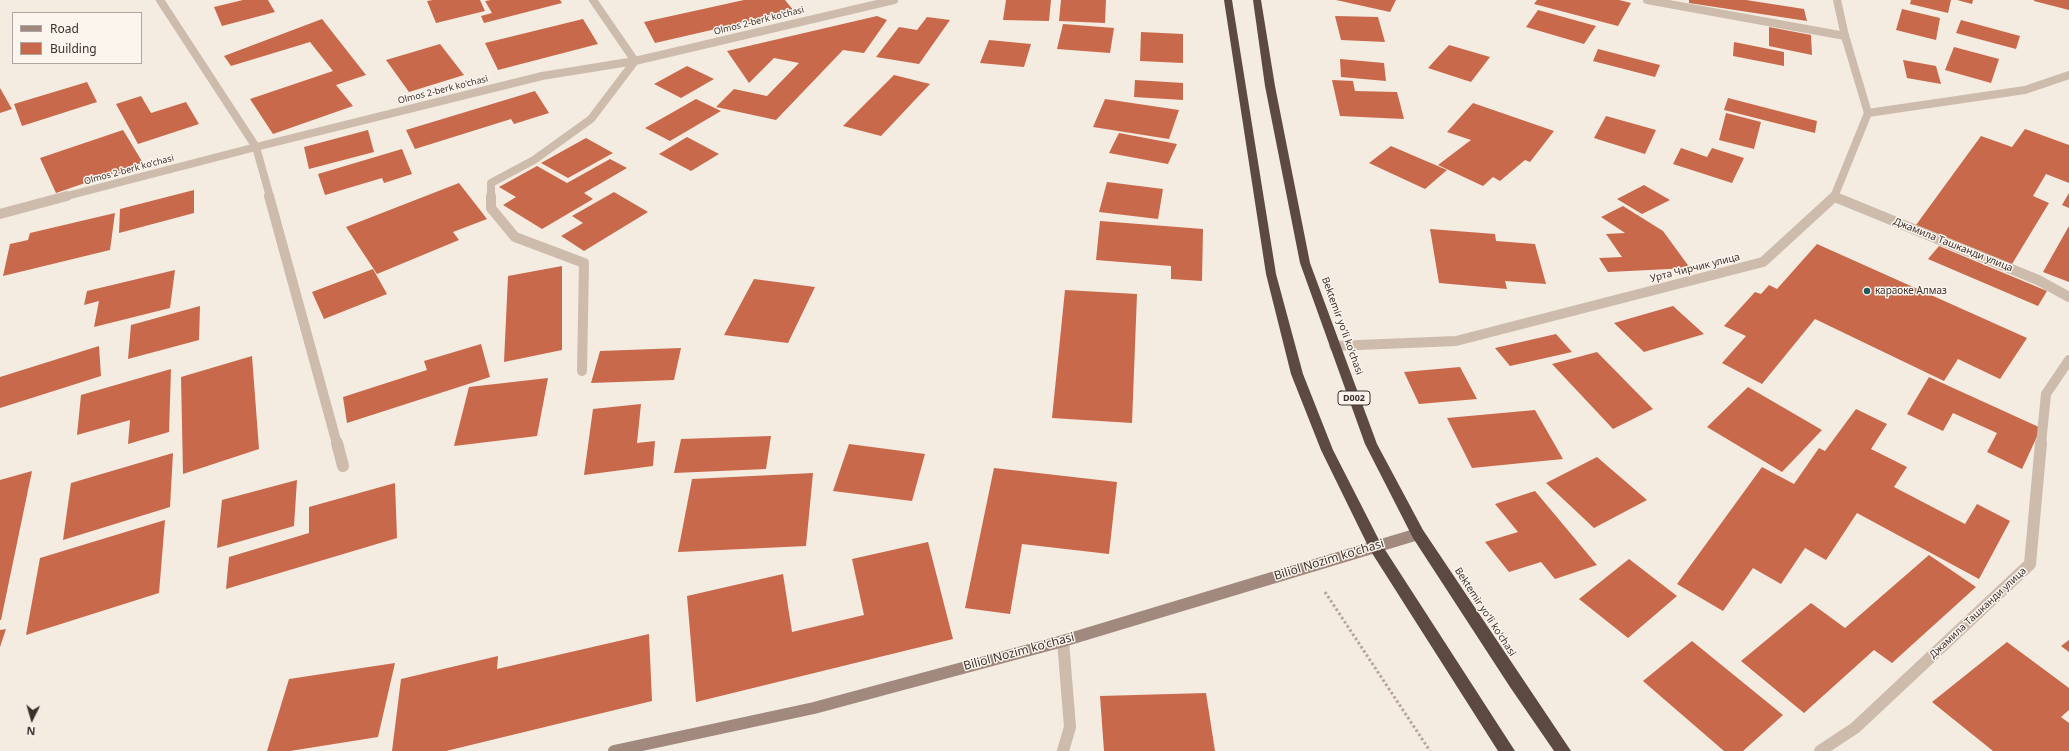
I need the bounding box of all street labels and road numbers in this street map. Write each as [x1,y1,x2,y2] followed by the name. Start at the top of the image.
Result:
[713,5,805,37] street label: Olmos 2-berk ko'chasi
[397,74,489,106] street label: Olmos 2-berk ko'chasi
[83,153,175,187] street label: Olmos 2-berk ko'chasi
[1891,215,2015,275] street label: Джамила Ташканди улица
[1649,251,1741,285] street label: Урта Чирчик улица
[1319,275,1365,377] street label: Bektemir yo'li ko'chasi
[1338,391,1370,405] road number: D002
[1272,536,1386,584] street label: Biliol Nozim ko'chasi
[1452,565,1518,659] street label: Bektemir yo'li ko'chasi
[1927,565,2029,661] street label: Джамила Ташканди улица
[962,630,1076,674] street label: Biliol Nozim ko'chasi

